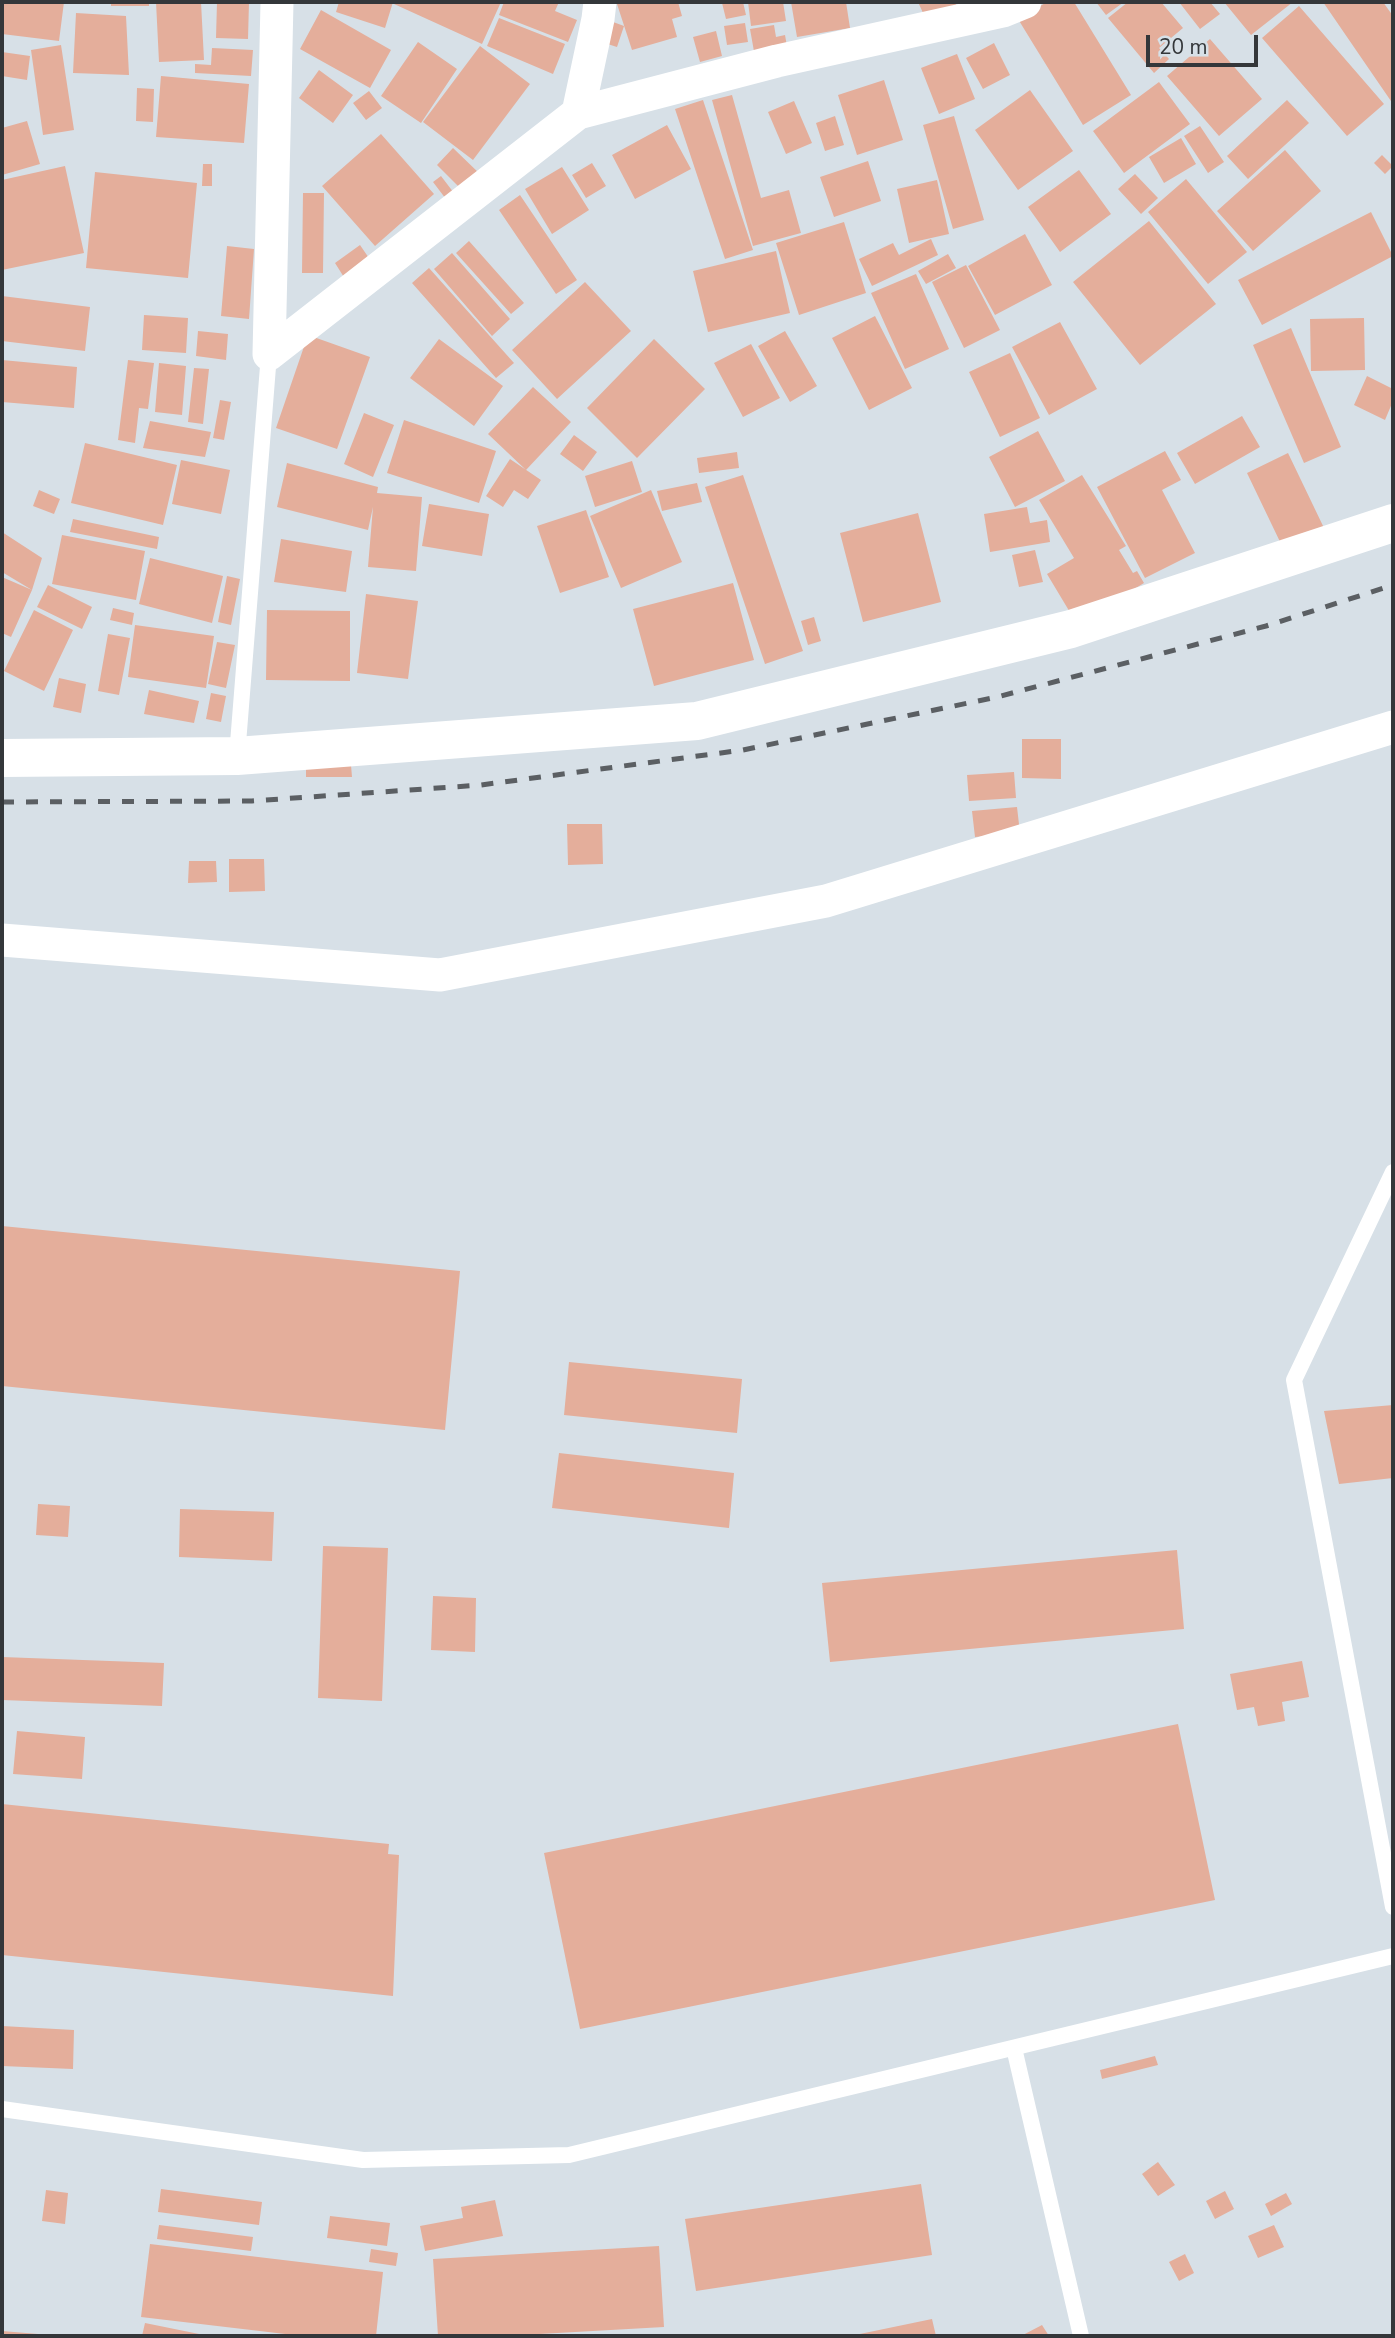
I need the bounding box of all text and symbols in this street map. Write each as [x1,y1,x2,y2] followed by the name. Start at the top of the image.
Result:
[1150,21,1262,65] scale bar
[1159,33,1208,61] text: 20 m

